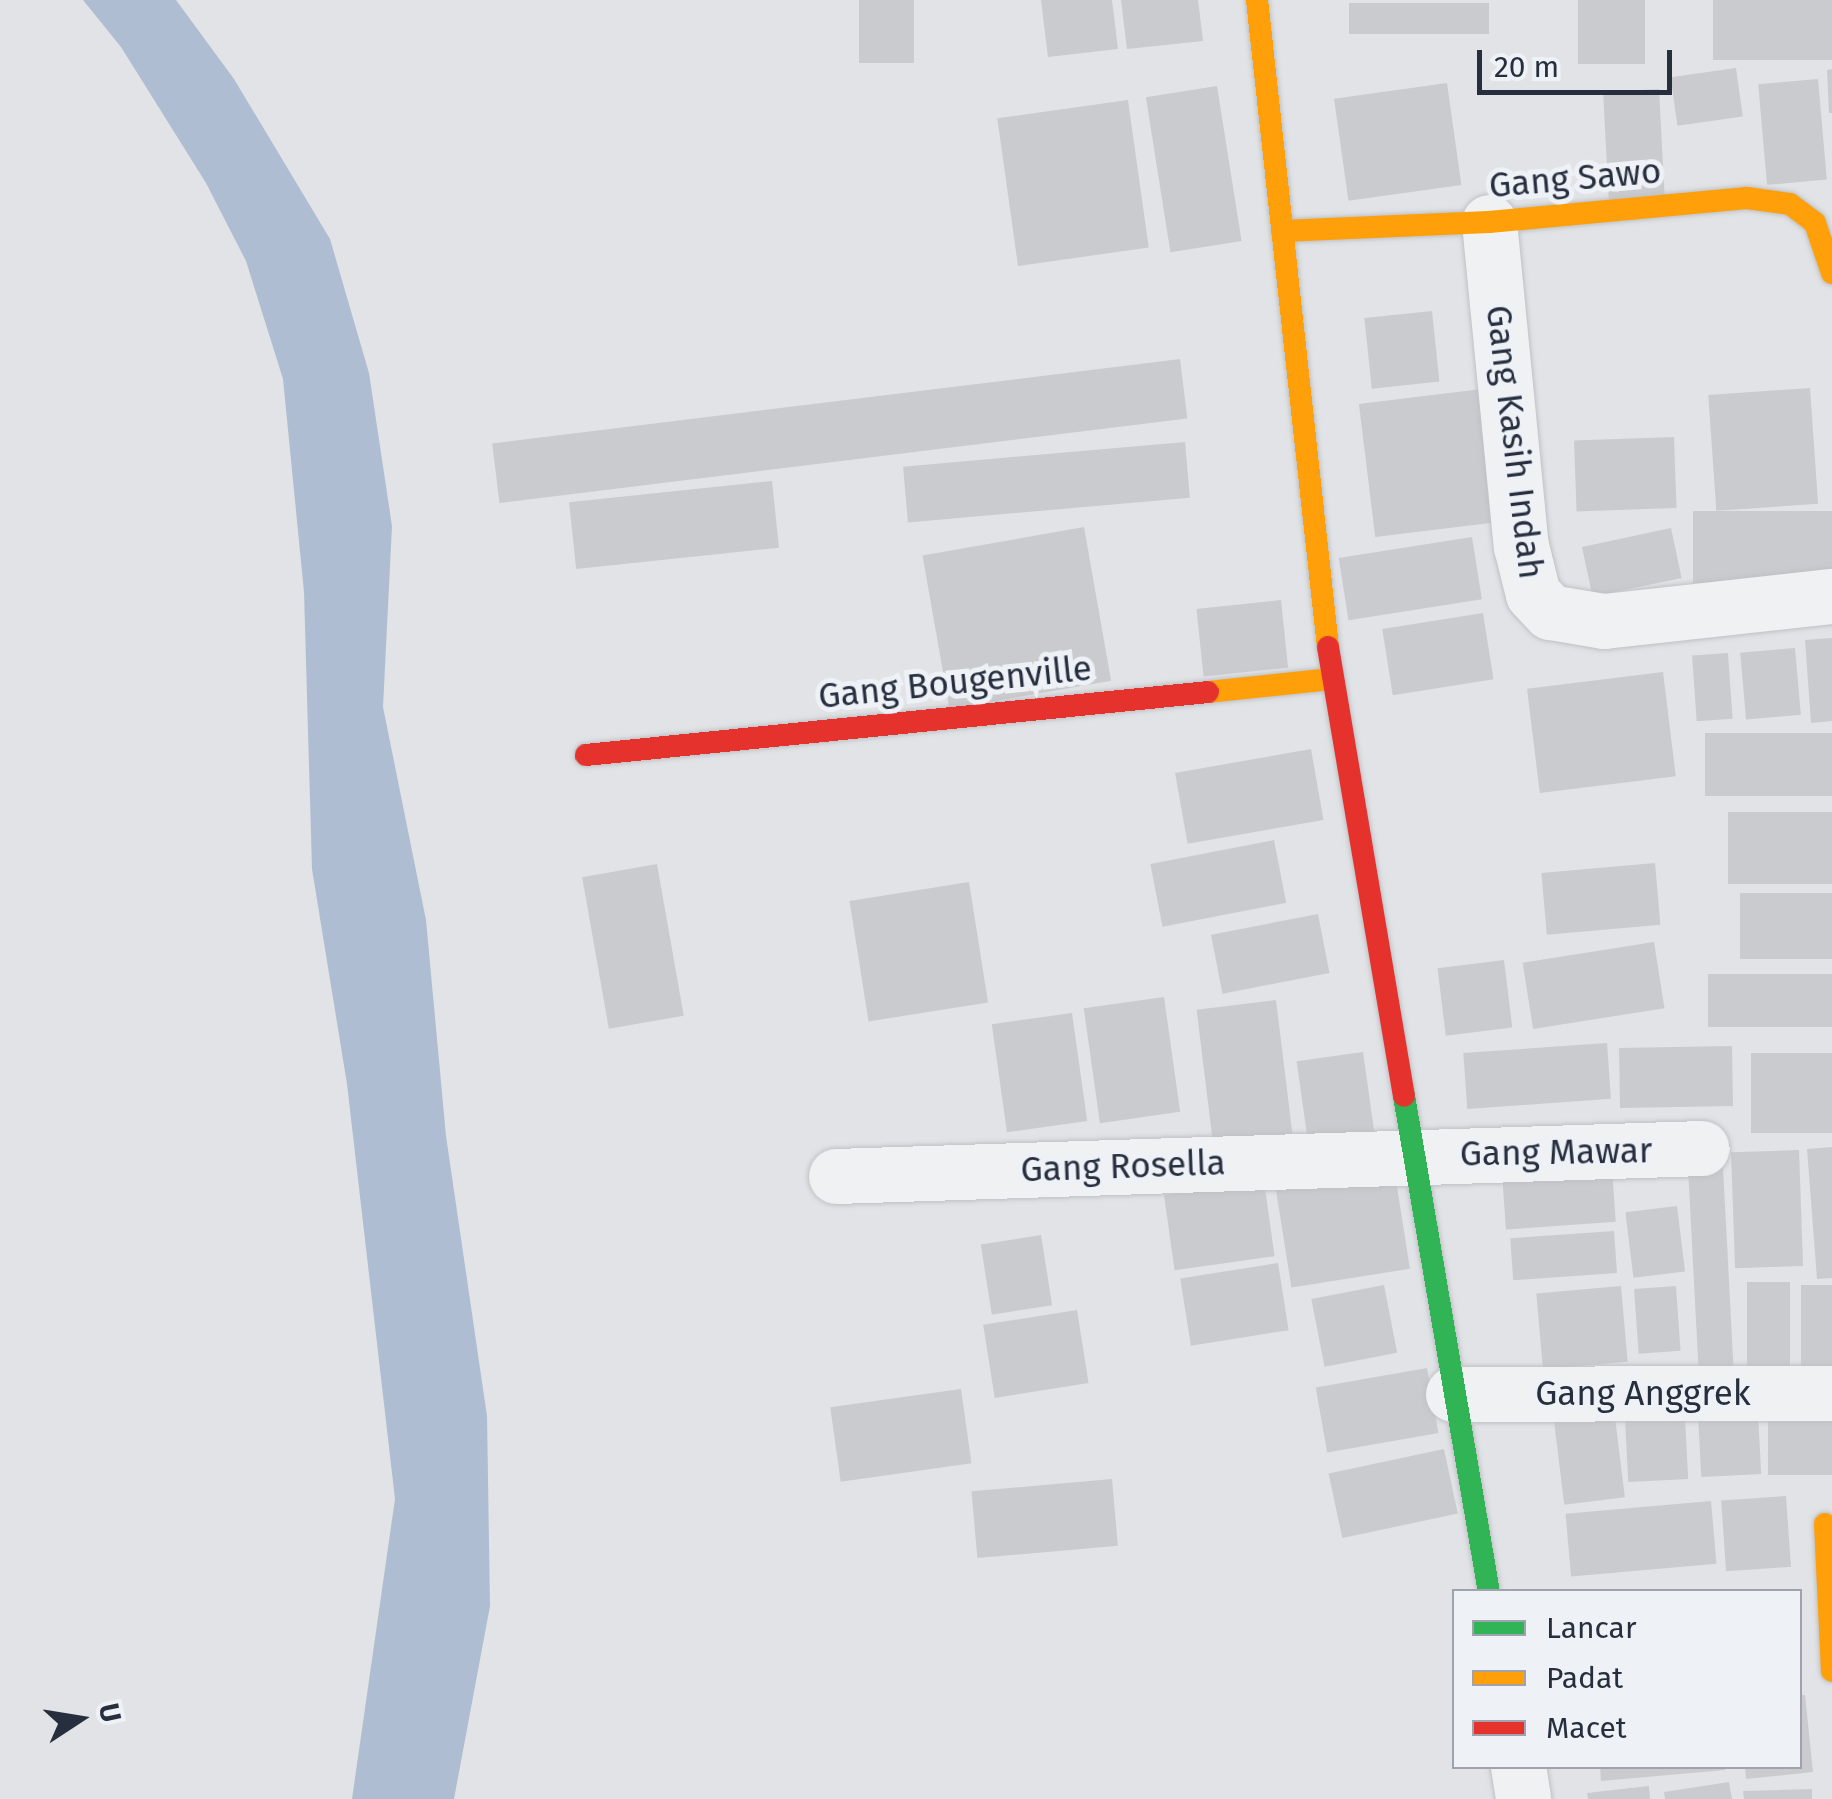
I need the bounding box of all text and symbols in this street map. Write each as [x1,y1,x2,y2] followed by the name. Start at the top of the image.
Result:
[1482,30,1677,92] scale bar
[1494,49,1559,85] text: 20 m
[1487,150,1663,206] street label: Gang Sawo
[1477,303,1553,581] street label: Gang Kasih Indah
[816,647,1094,717] street label: Gang Bougenville
[1459,1129,1653,1175] street label: Gang Mawar
[1020,1141,1226,1191] street label: Gang Rosella
[1535,1372,1751,1414] street label: Gang Anggrek
[1452,1589,1802,1769] legend
[1546,1610,1636,1646] text: Lancar
[1546,1660,1623,1696] text: Padat
[30,1669,130,1769] north arrow
[92,1700,128,1725] text: U
[1546,1710,1627,1746] text: Macet

